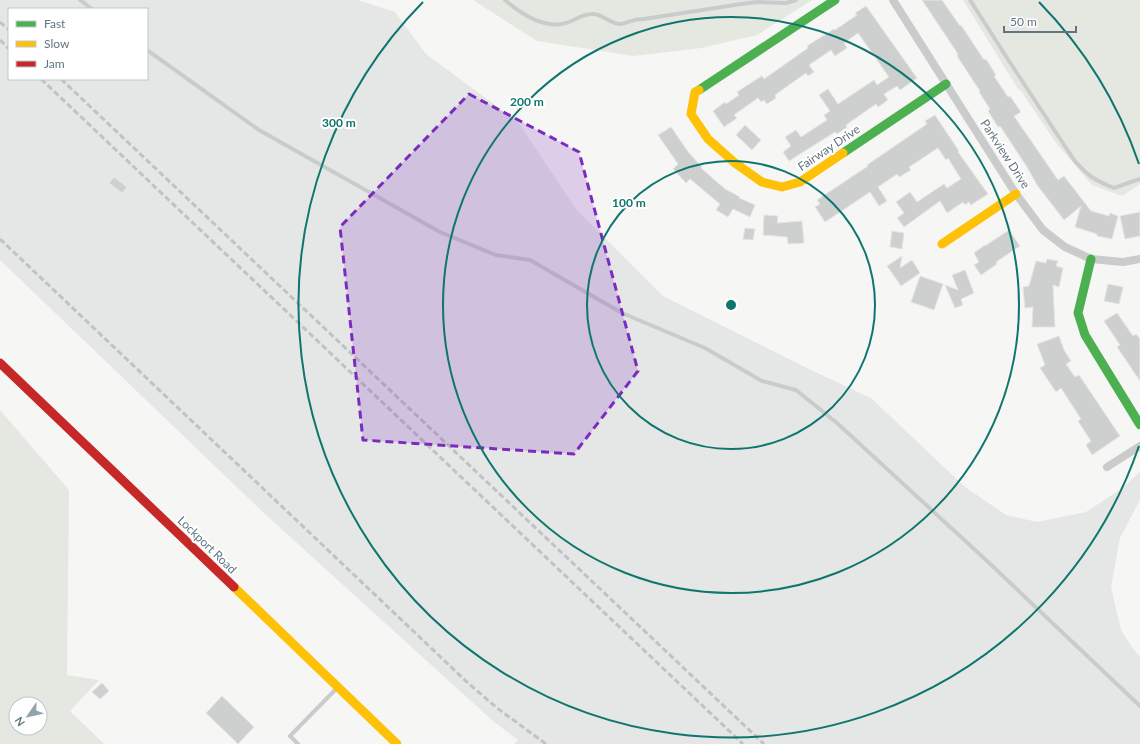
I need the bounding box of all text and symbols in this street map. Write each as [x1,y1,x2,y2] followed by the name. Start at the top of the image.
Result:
[8,8,148,80] legend
[1004,8,1076,34] scale bar
[1010,14,1037,29] text: 50 m
[44,16,66,31] text: Fast
[44,36,70,51] text: Slow
[44,56,65,71] text: Jam
[510,94,544,109] text: 200 m
[322,115,356,130] text: 300 m
[977,116,1033,191] street label: Parkview Drive
[795,121,863,174] street label: Fairway Drive
[612,195,646,210] text: 100 m
[724,298,738,312] centre of rings
[175,513,240,577] street label: Lockport Road
[8,696,48,736] north arrow
[12,715,27,729] text: N

